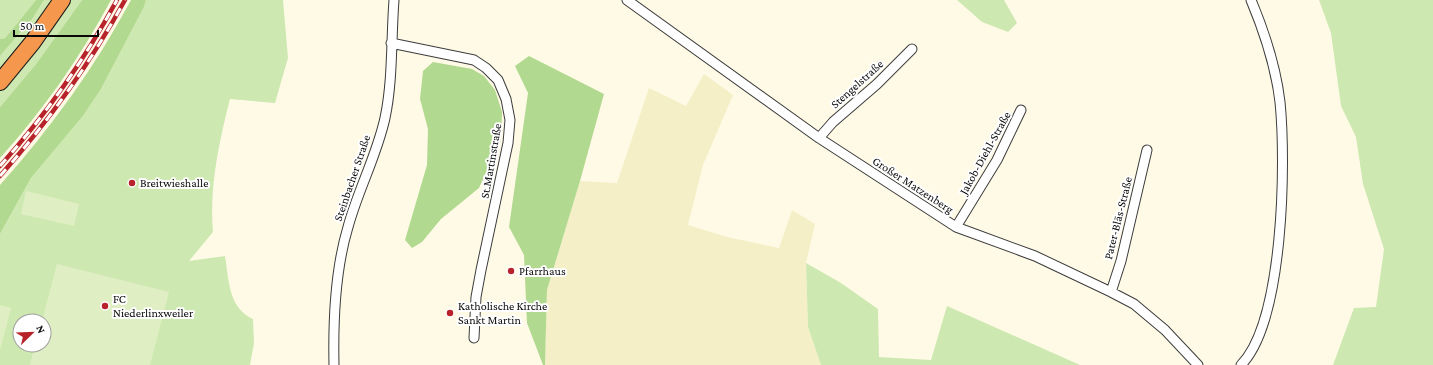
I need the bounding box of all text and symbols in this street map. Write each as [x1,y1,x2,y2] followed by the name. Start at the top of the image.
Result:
[14,12,98,38] scale bar
[20,19,45,33] text: 50 m
[828,57,886,111] street label: Stengelstraße
[956,109,1014,198] street label: Jakob-Diehl-Straße
[478,122,504,200] street label: St.Martinstraße
[331,133,373,223] street label: Steinbacher Straße
[870,154,956,216] street label: Großer Matzenberg
[1101,175,1135,261] street label: Pater-Bläs-Straße
[140,176,208,190] place label: Breitwieshalle
[127,178,137,188] marker: Breitwieshalle
[519,264,566,278] place label: Pfarrhaus
[506,266,516,276] marker: Pfarrhaus
[113,292,194,320] place label: FC Niederlinxweiler
[458,299,547,327] place label: Katholische Kirche Sankt Martin
[100,301,110,311] marker: FC Niederlinxweiler
[445,308,455,318] marker: Katholische Kirche Sankt Martin
[12,313,52,353] north arrow
[34,323,48,335] text: N

